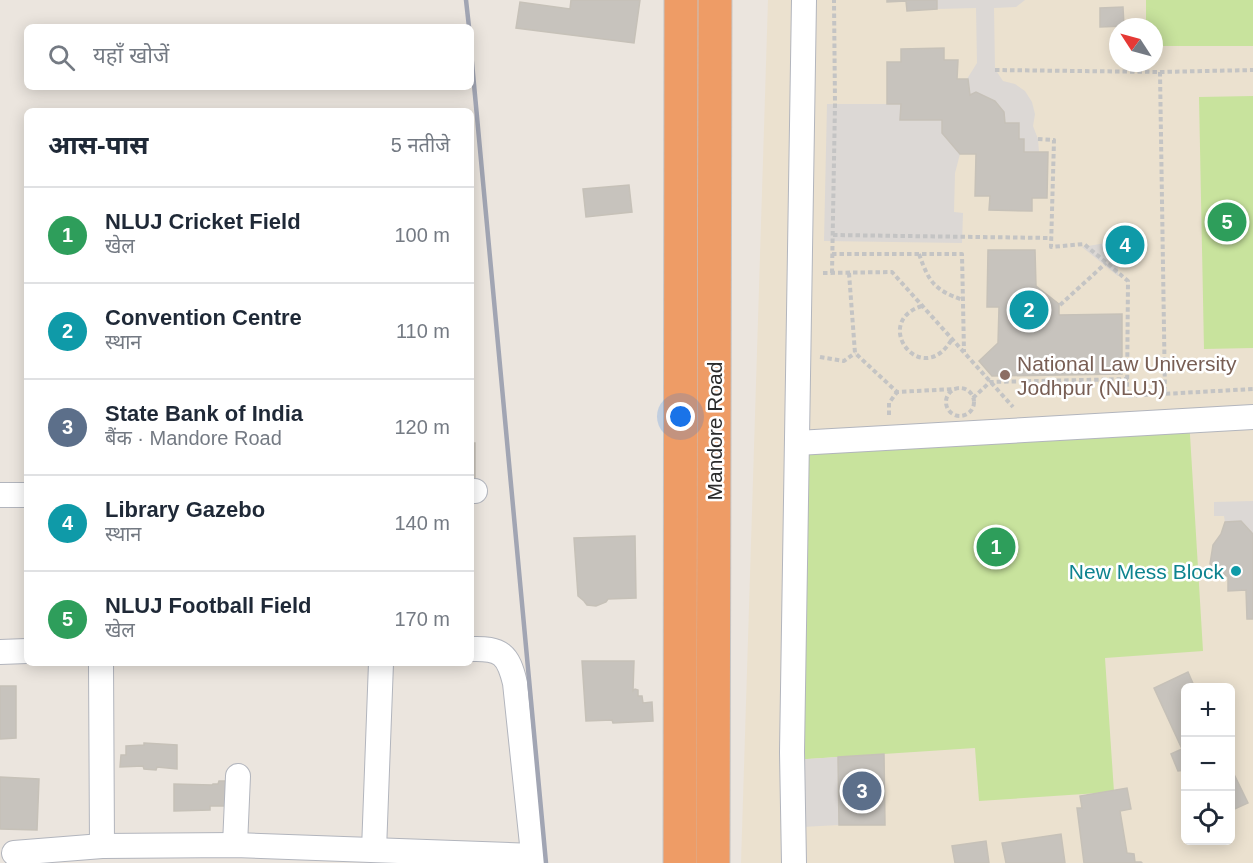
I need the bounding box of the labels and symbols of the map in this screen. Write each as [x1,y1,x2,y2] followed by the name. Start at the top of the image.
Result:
[1109,18,1163,72] north arrow
[1208,200,1246,244] pin: 5
[1106,222,1144,268] pin: 4
[1010,288,1048,332] pin: 2
[1017,352,1237,399] place label: National Law University Jodhpur (NLUJ)
[703,362,726,500] street label: Mandore Road
[998,368,1012,382] marker: National Law University Jodhpur (NLUJ)
[666,402,695,431] your location
[976,524,1016,570] pin: 1
[1069,560,1225,583] place label: New Mess Block
[1229,564,1243,578] marker: New Mess Block
[842,768,882,814] pin: 3

